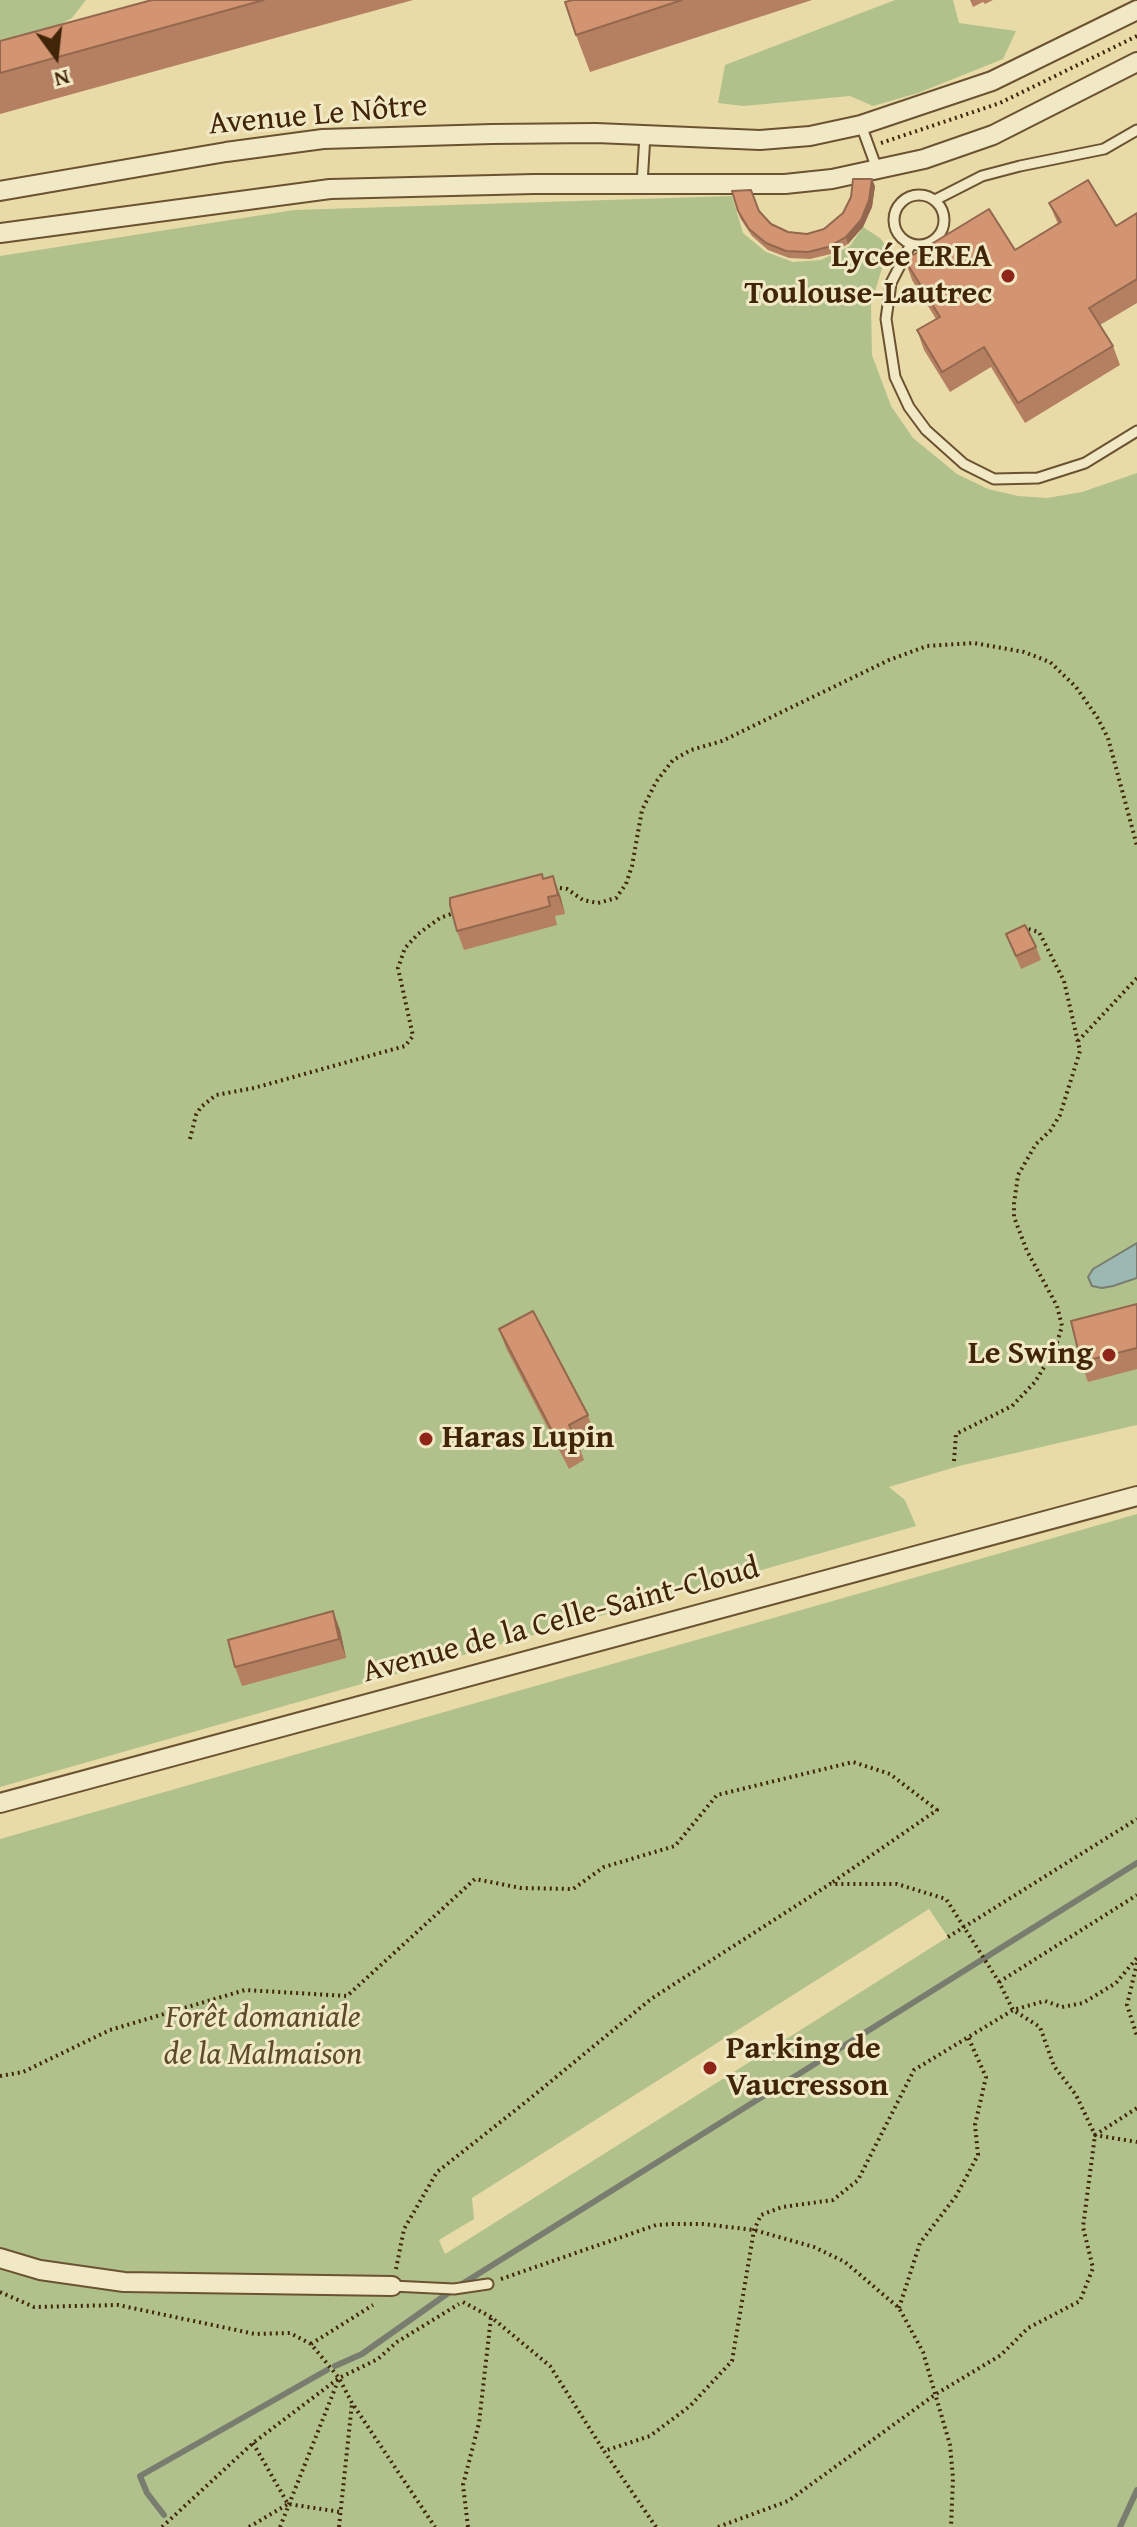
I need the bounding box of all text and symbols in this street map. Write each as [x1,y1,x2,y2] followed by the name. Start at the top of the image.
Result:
[16,16,96,96] north arrow
[51,62,73,97] text: N
[207,87,429,145] street label: Avenue Le Nôtre
[744,239,992,314] place label: Lycée EREA Toulouse-Lautrec
[999,267,1017,285] marker: Lycée EREA Toulouse-Lautrec
[968,1336,1093,1374] place label: Le Swing
[1100,1346,1118,1364] marker: Le Swing
[442,1420,614,1458] place label: Haras Lupin
[417,1430,435,1448] marker: Haras Lupin
[358,1550,764,1692] street label: Avenue de la Celle-Saint-Cloud
[164,2000,362,2075] park label: Forêt domaniale de la Malmaison
[726,2031,888,2106] place label: Parking de Vaucresson
[701,2059,719,2077] marker: Parking de Vaucresson

